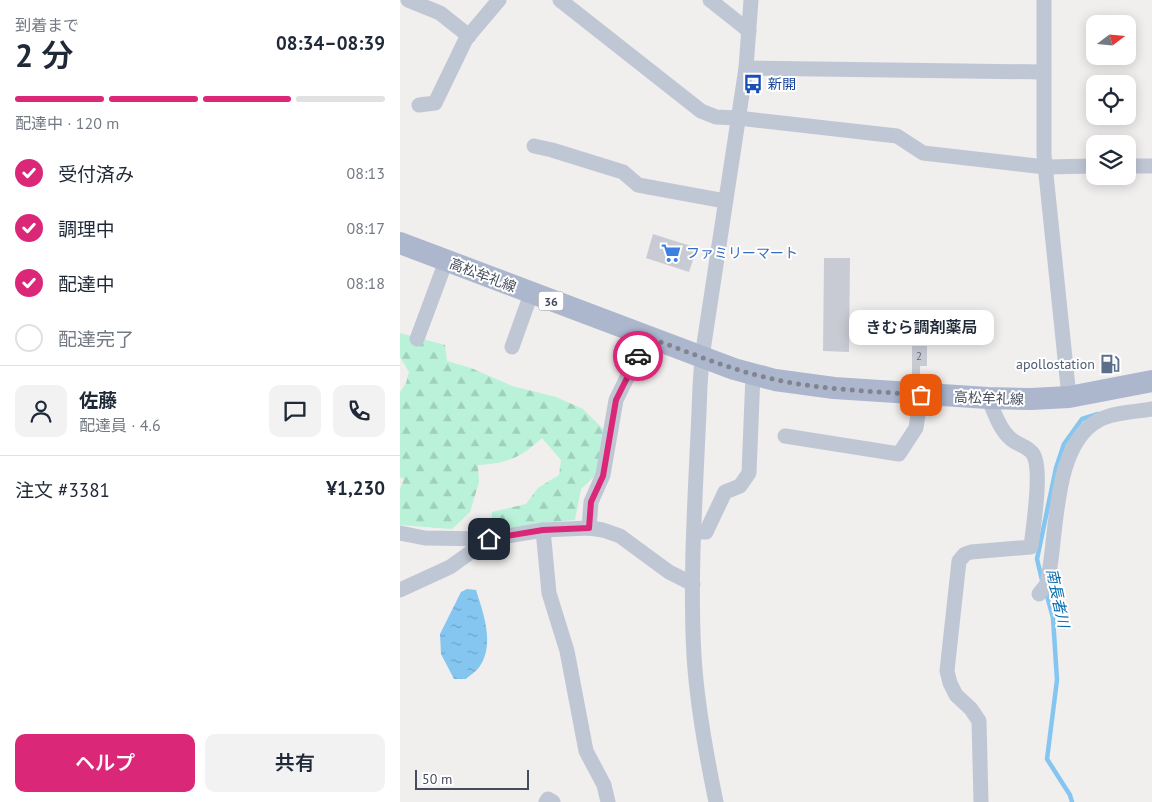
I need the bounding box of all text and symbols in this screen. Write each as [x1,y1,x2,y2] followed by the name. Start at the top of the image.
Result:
[15,15,79,35] text: 到着まで
[1086,15,1136,65] north arrow
[1086,15,1136,185] map controls
[276,31,385,55] text: 08:34–08:39
[15,34,73,76] text: 2 分
[742,73,764,95] bus stop icon: 新開
[768,75,796,93] place label: 新開
[1086,75,1136,125] button: locate
[15,113,119,133] text: 配達中 · 120 m
[1086,135,1136,185] button: layers
[15,159,43,187] icon: check
[58,162,134,186] text: 受付済み
[347,163,385,183] text: 08:13
[15,214,43,242] icon: check
[58,217,115,241] text: 調理中
[347,218,385,238] text: 08:17
[660,242,682,264] supermarket icon: ファミリーマート
[686,244,798,262] place label: ファミリーマート
[447,254,519,296] street label: 高松牟礼線
[15,269,43,297] icon: check
[58,272,115,296] text: 配達中
[347,273,385,293] text: 08:18
[538,292,564,310] road number: 36
[848,310,994,345] callout: きむら調剤薬局
[865,317,978,337] text: きむら調剤薬局
[58,327,134,351] text: 配達完了
[613,331,663,381] courier
[624,342,652,370] icon: car
[916,349,922,363] house number: 2
[1099,353,1121,375] fuel station icon: apollostation
[1016,355,1095,373] place label: apollostation
[900,374,942,416] pin
[907,381,935,409] icon: bag
[15,385,67,437] button: person
[269,385,321,437] button: chat
[333,385,385,437] button: phone
[79,388,117,412] text: 佐藤
[954,388,1024,408] street label: 高松牟礼線
[79,415,161,435] text: 配達員 · 4.6
[326,476,385,500] text: ¥1,230
[15,478,110,502] text: 注文 #3381
[468,518,510,560] pin
[475,525,503,553] icon: home
[1042,567,1074,631] water label: 南長者川
[15,734,195,792] button: ヘルプ
[205,734,385,792] button: 共有
[415,767,529,790] scale bar
[422,770,452,788] text: 50 m

